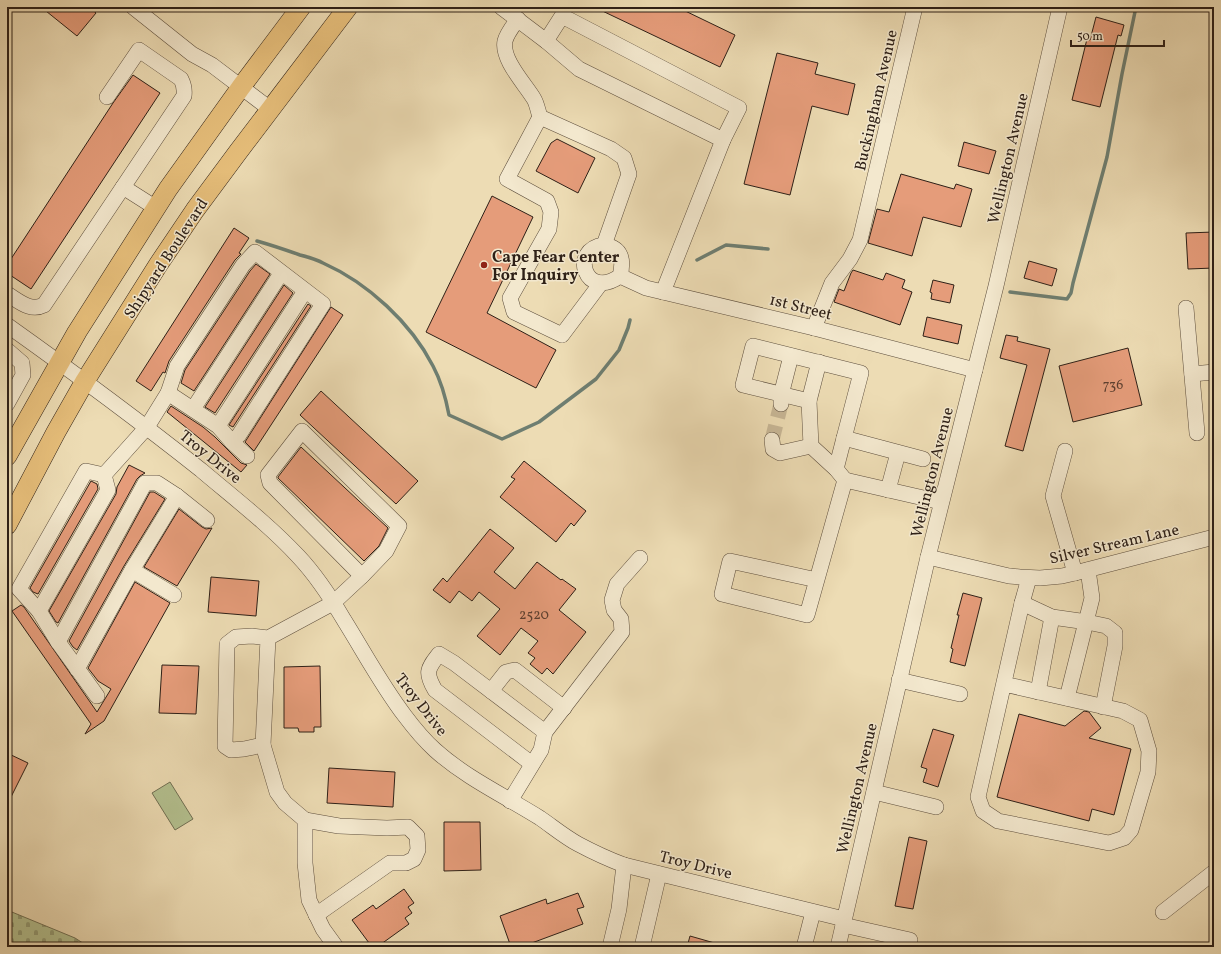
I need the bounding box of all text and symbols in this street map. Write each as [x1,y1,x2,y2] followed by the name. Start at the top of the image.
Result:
[1071,22,1164,48] scale bar
[850,28,904,173] street label: Buckingham Avenue
[1077,29,1103,45] text: 50 m
[983,91,1035,226] street label: Wellington Avenue
[119,195,214,324] street label: Shipyard Boulevard
[492,247,620,287] place label: Cape Fear Center For Inquiry
[479,260,489,270] marker: Cape Fear Center For Inquiry
[767,290,835,326] street label: 1st Street
[1103,376,1123,395] house number: 736
[906,405,960,540] street label: Wellington Avenue
[174,426,246,489] street label: Troy Drive
[1047,519,1181,571] street label: Silver Stream Lane
[519,606,549,625] house number: 2520
[389,669,452,741] street label: Troy Drive
[832,721,884,856] street label: Wellington Avenue
[657,846,734,886] street label: Troy Drive

